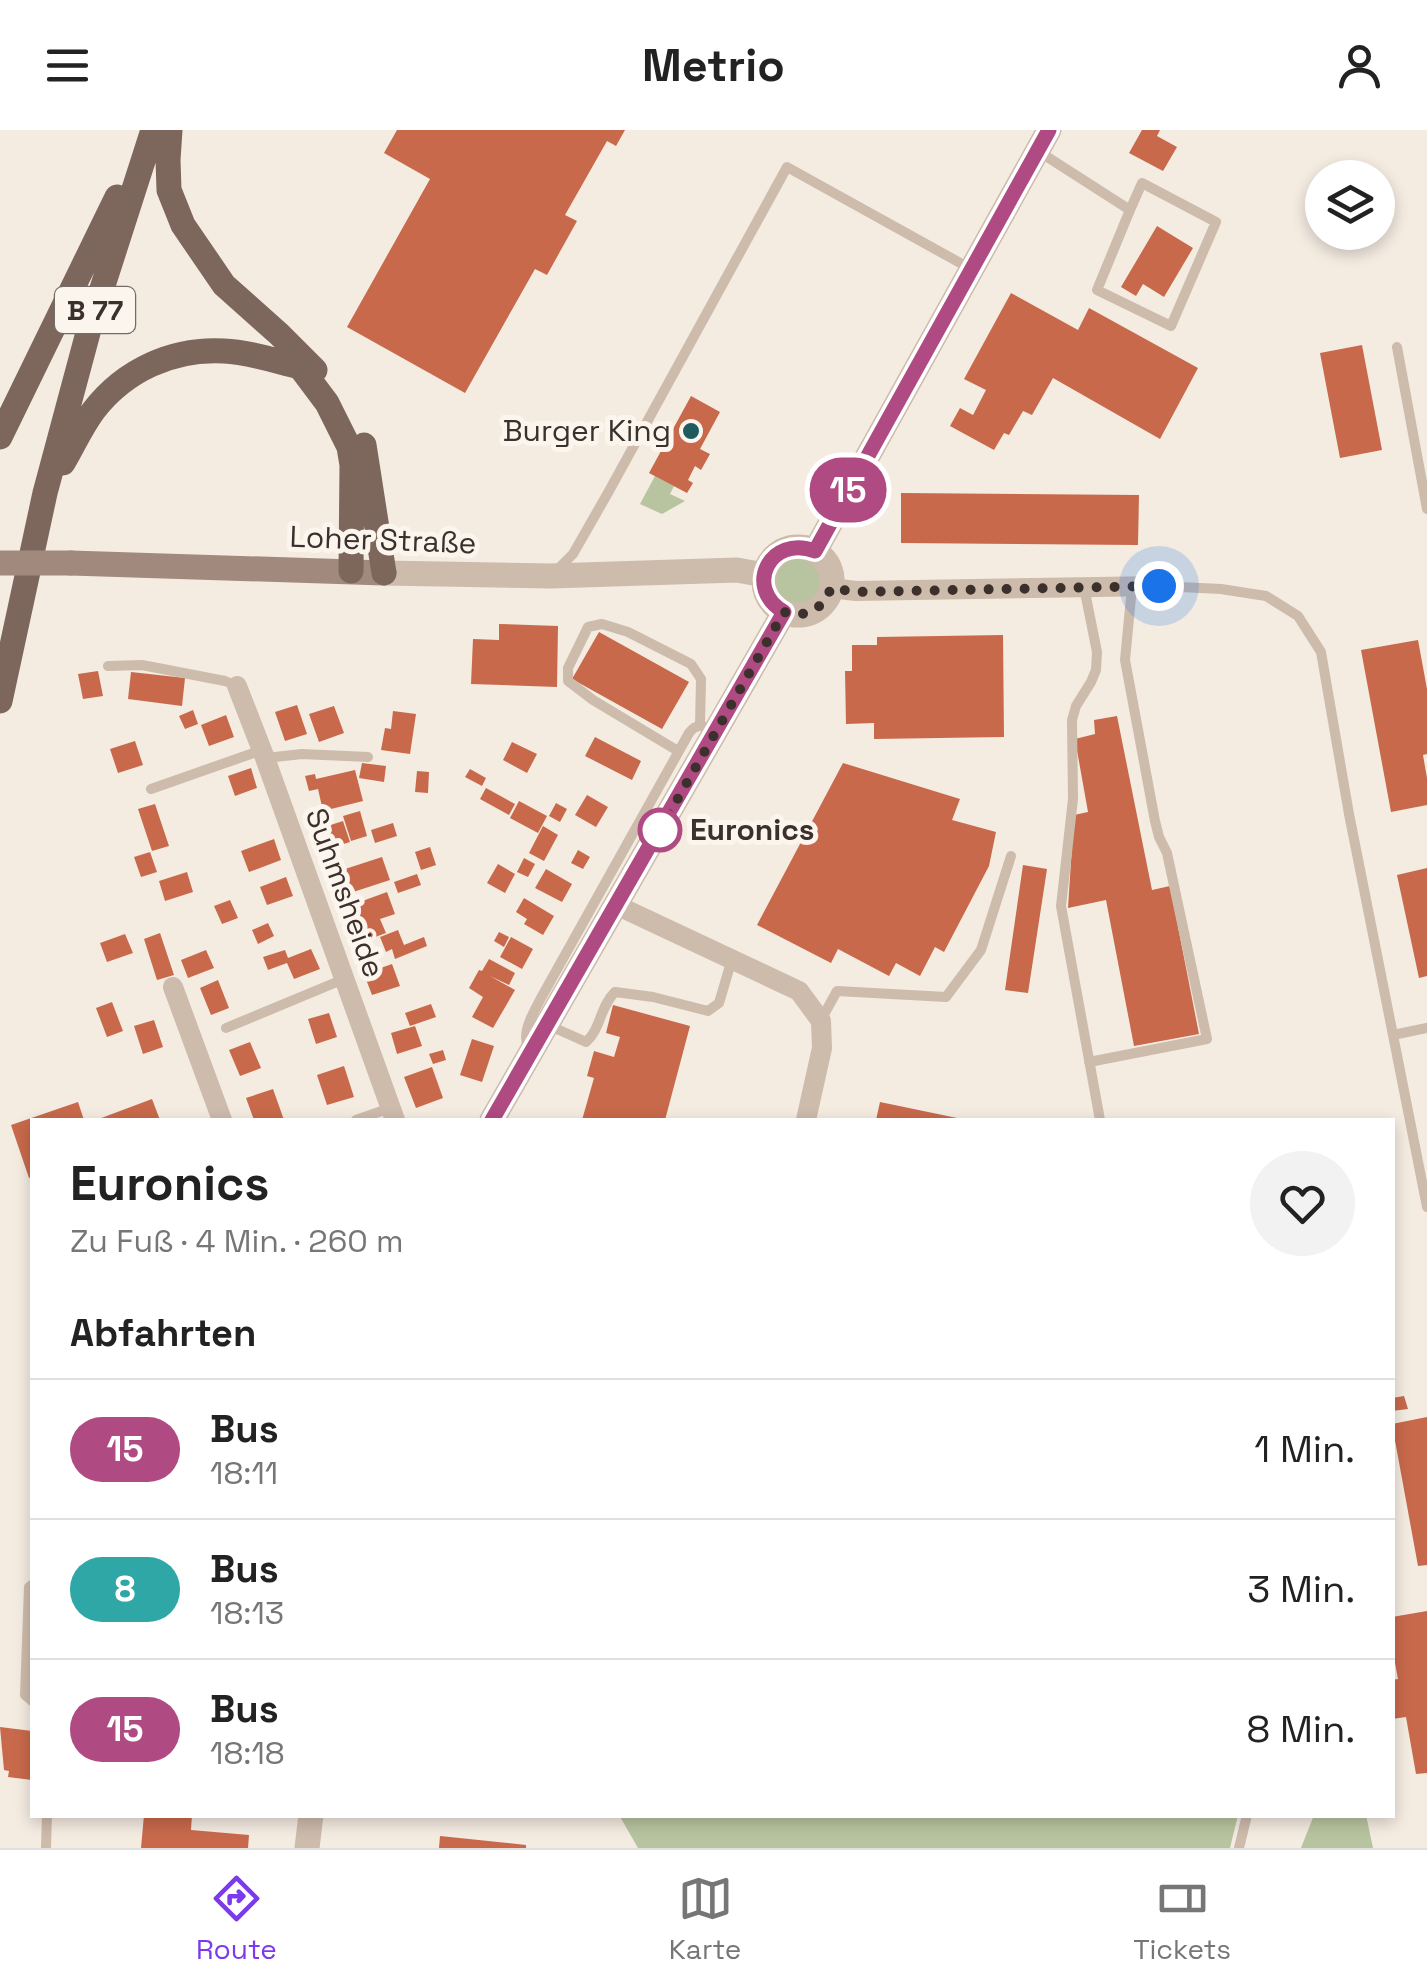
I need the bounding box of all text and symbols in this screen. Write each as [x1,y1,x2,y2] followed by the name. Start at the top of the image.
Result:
[642,37,785,94] text: Metrio
[40,38,95,93] icon: menu
[1332,38,1387,93] icon: person
[1305,160,1395,250] map controls
[1305,160,1395,250] button: layers
[55,287,135,333] road number: B 77
[503,411,671,450] place label: Burger King
[680,420,702,442] marker: Burger King
[803,458,893,522] line badge: 15
[830,468,866,512] text: 15
[289,517,477,562] street label: Loher Straße
[1134,561,1184,611] your location
[297,803,394,983] street label: Suhmsheide
[639,809,681,851] marker: Euronics
[690,810,815,849] place label: Euronics
[1250,1151,1355,1256] button: heart
[70,1153,269,1214] text: Euronics
[70,1221,404,1261] text: Zu Fuß · 4 Min. · 260 m
[70,1309,256,1357] text: Abfahrten
[210,1405,279,1453] text: Bus
[1254,1425,1355,1473] text: 1 Min.
[107,1427,143,1471] text: 15
[210,1453,278,1493] text: 18:11
[210,1545,279,1593] text: Bus
[1247,1565,1355,1613] text: 3 Min.
[114,1567,136,1611] text: 8
[210,1593,284,1633] text: 18:13
[210,1685,279,1733] text: Bus
[1246,1705,1355,1753] text: 8 Min.
[107,1707,143,1751] text: 15
[210,1733,285,1773] text: 18:18
[196,1871,277,1967] tab: Route
[669,1871,741,1967] tab: Karte
[1133,1871,1231,1967] tab: Tickets

